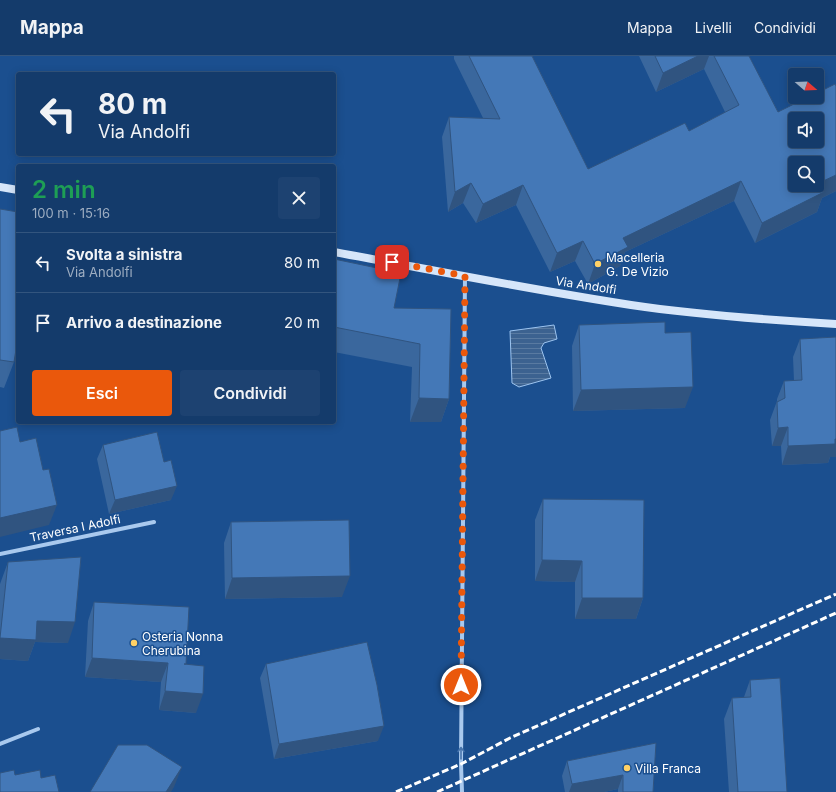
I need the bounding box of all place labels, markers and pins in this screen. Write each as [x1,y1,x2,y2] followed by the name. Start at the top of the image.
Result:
[375,245,409,279] pin
[606,250,669,279] place label: Macelleria G. De Vizio
[593,259,603,269] marker: Macelleria G. De Vizio
[142,629,223,658] place label: Osteria Nonna Cherubina
[129,638,139,648] marker: Osteria Nonna Cherubina
[635,761,701,776] place label: Villa Franca
[622,763,632,773] marker: Villa Franca

